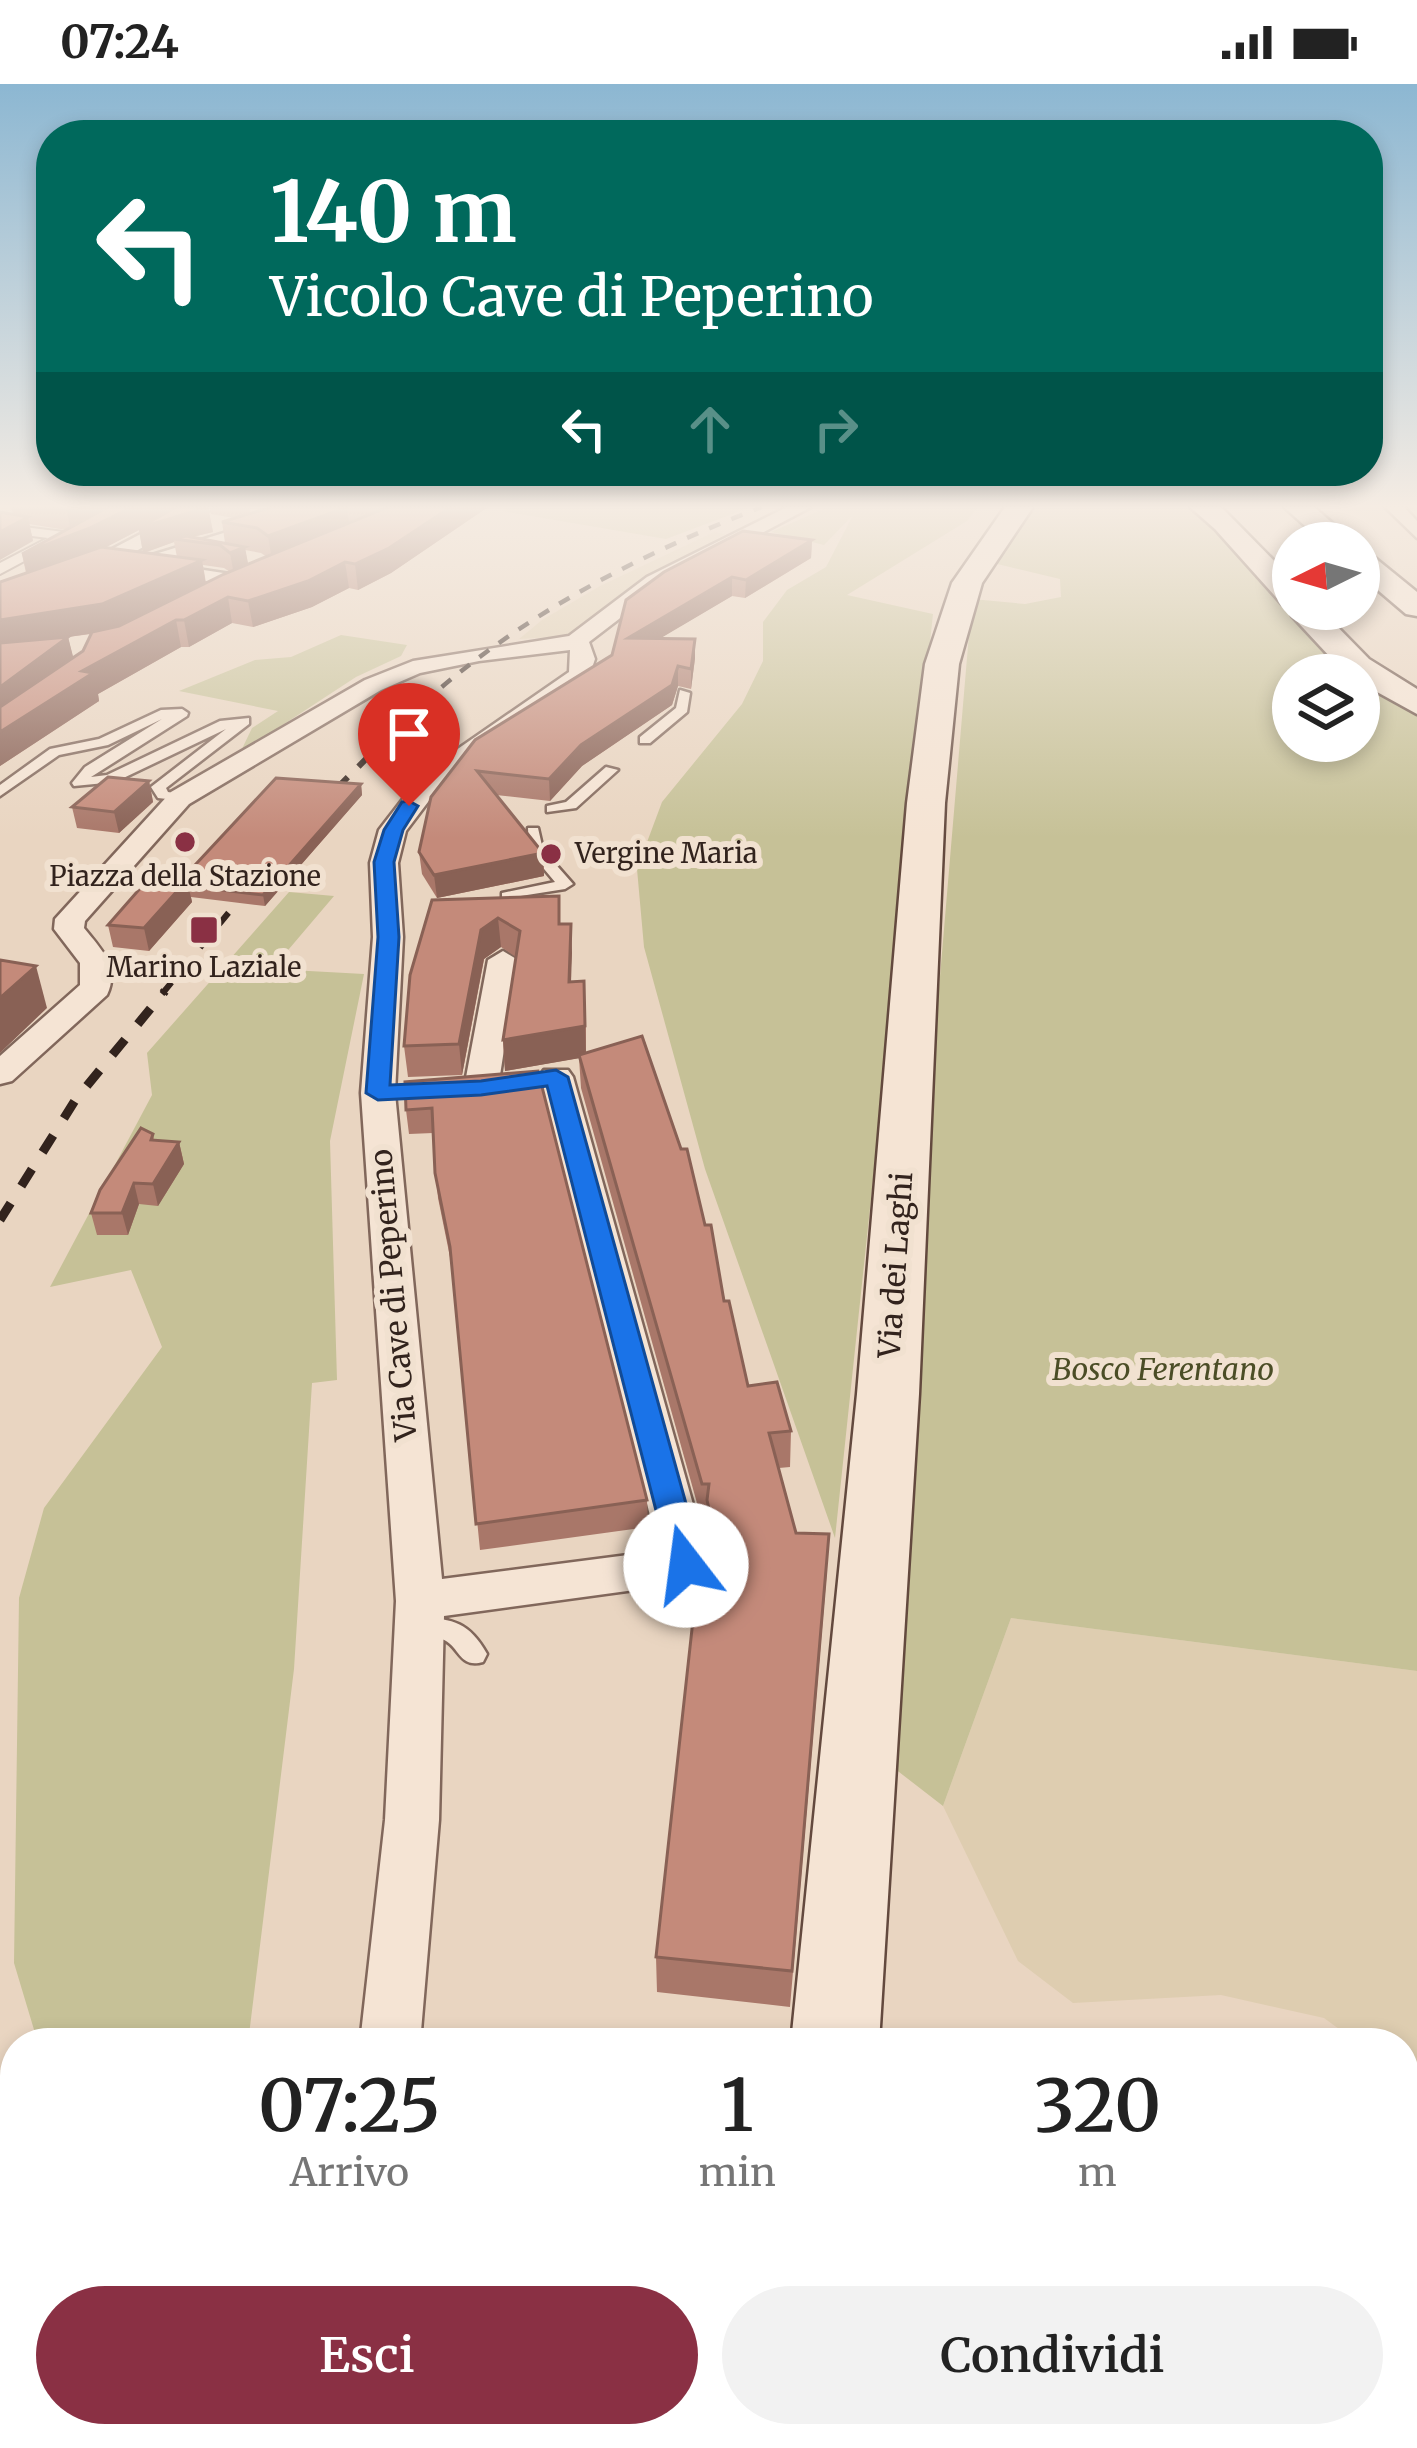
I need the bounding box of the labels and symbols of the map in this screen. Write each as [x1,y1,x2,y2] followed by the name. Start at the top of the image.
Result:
[1272,522,1380,630] north arrow
[358,683,460,806] pin
[172,829,198,855] marker: Piazza della Stazione
[574,836,757,871] place label: Vergine Maria
[538,841,564,867] marker: Vergine Maria
[49,859,321,893] place label: Piazza della Stazione
[188,914,220,946] marker: Marino Laziale
[107,950,301,984] place label: Marino Laziale
[361,1148,425,1444] street label: Via Cave di Peperino
[869,1171,920,1360] street label: Via dei Laghi
[1052,1350,1274,1388] park label: Bosco Ferentano
[623,1502,749,1628] position arrow

